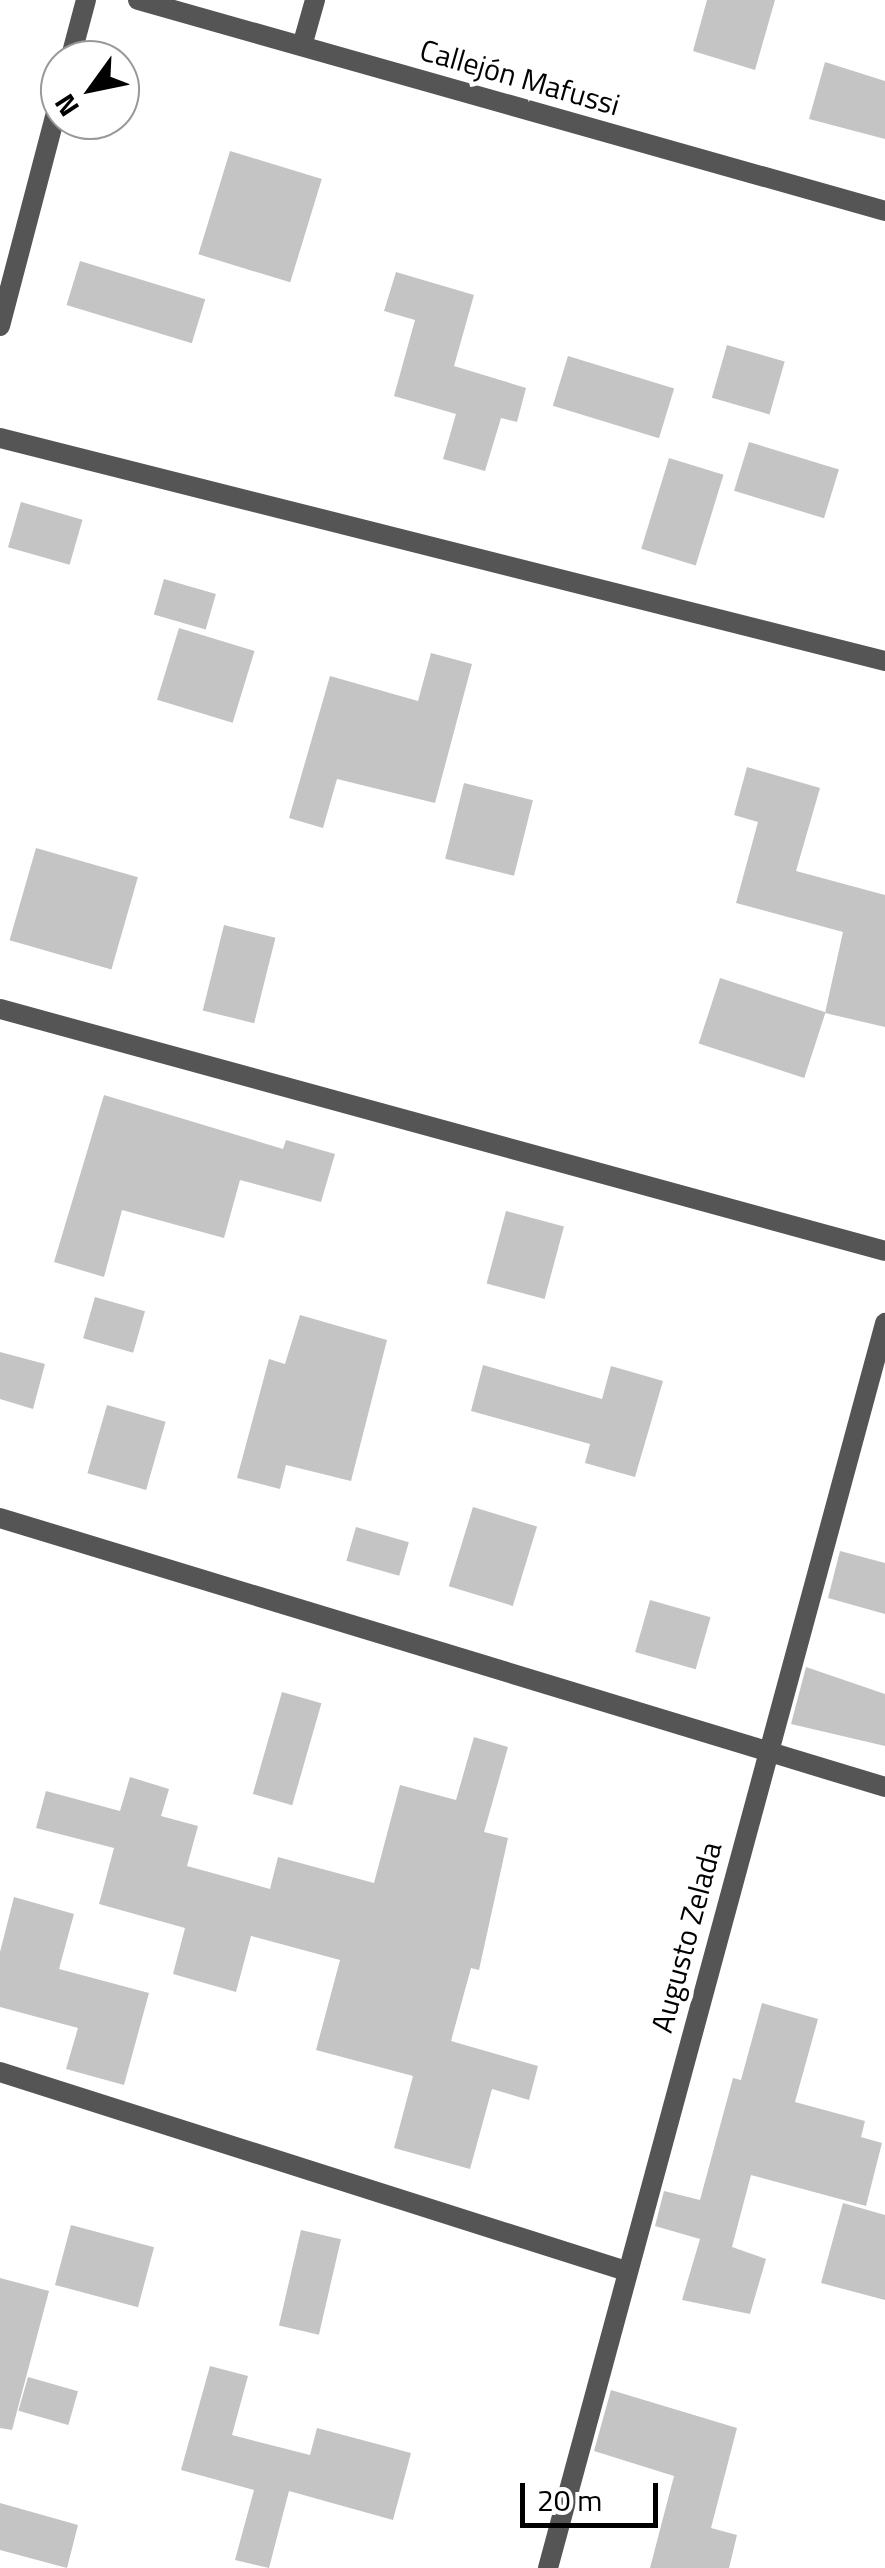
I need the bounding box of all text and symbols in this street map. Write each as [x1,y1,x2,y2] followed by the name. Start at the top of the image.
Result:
[416,31,624,123] street label: Callejón Mafussi
[40,40,140,140] north arrow
[43,86,89,125] text: N
[643,1838,729,2036] street label: Augusto Zelada
[525,2463,662,2525] scale bar
[537,2477,602,2523] text: 20 m

